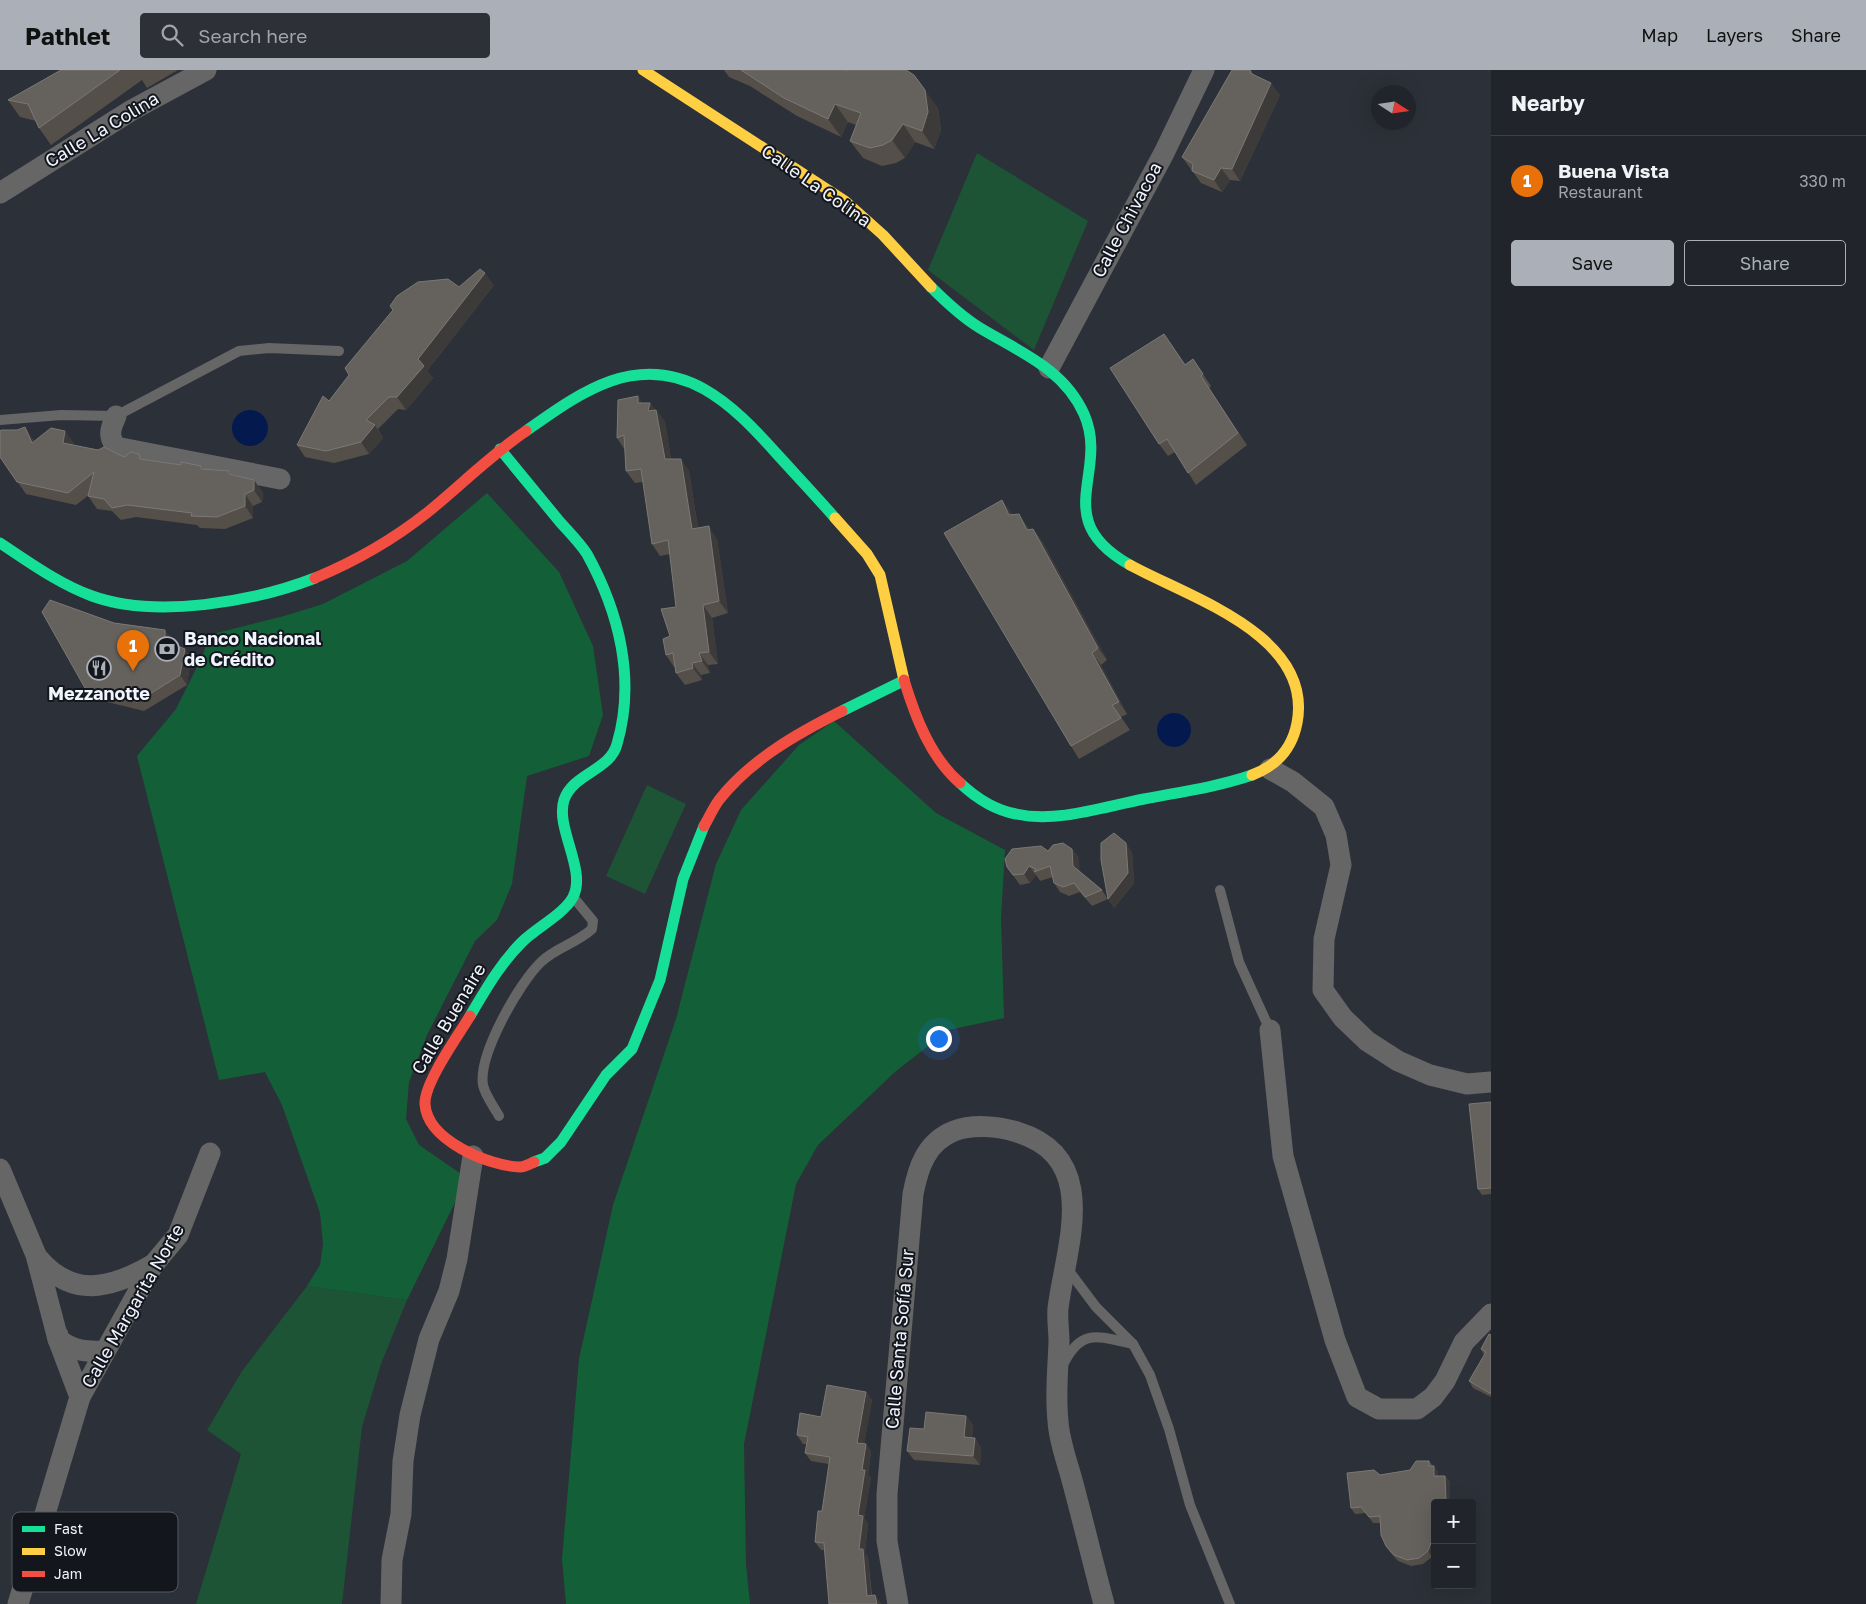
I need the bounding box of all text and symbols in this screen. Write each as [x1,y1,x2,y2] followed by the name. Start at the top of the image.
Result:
[140,13,490,58] search box
[25,21,110,50] text: Pathlet
[158,21,186,49] icon: search
[198,24,307,47] text: Search here
[1641,24,1678,46] text: Map
[1706,24,1763,46] text: Layers
[1791,24,1841,46] text: Share
[1371,85,1416,130] north arrow
[41,87,162,172] street label: Calle La Colina
[1511,90,1585,116] text: Nearby
[758,139,876,231] street label: Calle La Colina
[1087,158,1166,281] street label: Calle Chivacoa
[1558,159,1669,182] text: Buena Vista
[1523,171,1531,191] text: 1
[1799,171,1846,191] text: 330 m
[1558,182,1643,202] text: Restaurant
[1511,240,1674,286] button: Save
[1684,240,1846,286] button: Share
[184,627,321,670] place label: Banco Nacional de Crédito
[117,630,149,671] pin: 1
[154,636,180,662] bank icon: Banco Nacional de Crédito
[86,655,112,681] restaurant icon: Mezzanotte
[48,682,150,704] place label: Mezzanotte
[406,959,490,1078] street label: Calle Buenaire
[926,1026,952,1052] your location
[76,1220,188,1391] street label: Calle Margarita Norte
[880,1248,918,1430] street label: Calle Santa Sofía Sur
[1431,1499,1476,1589] map controls
[1431,1499,1476,1544] button: +
[12,1512,178,1592] legend
[54,1520,83,1537] text: Fast
[54,1542,87,1559] text: Slow
[1431,1544,1476,1589] button: −
[54,1565,82,1582] text: Jam

